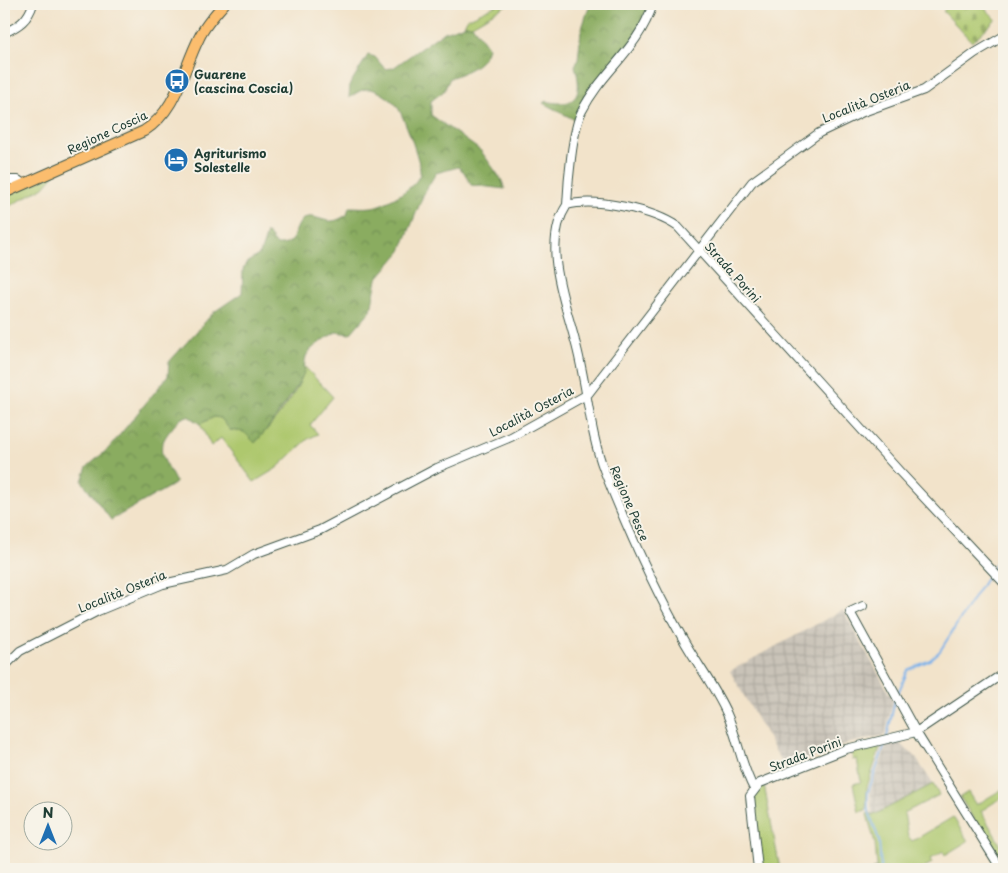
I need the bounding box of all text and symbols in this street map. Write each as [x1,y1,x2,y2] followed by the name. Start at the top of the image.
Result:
[194,65,293,97] place label: Guarene (cascina Coscia)
[164,68,190,94] bus stop icon: Guarene (cascina Coscia)
[819,75,913,127] street label: Località Osteria
[64,105,151,158] street label: Regione Coscia
[194,144,266,176] place label: Agriturismo Solestelle
[163,147,189,173] hotel icon: Agriturismo Solestelle
[701,238,765,306] street label: Strada Porini
[486,381,577,441] street label: Località Osteria
[606,463,654,543] street label: Regione Pesce
[75,565,169,617] street label: Località Osteria
[766,732,844,776] street label: Strada Porini
[22,800,72,850] north arrow
[42,802,54,823] text: N

